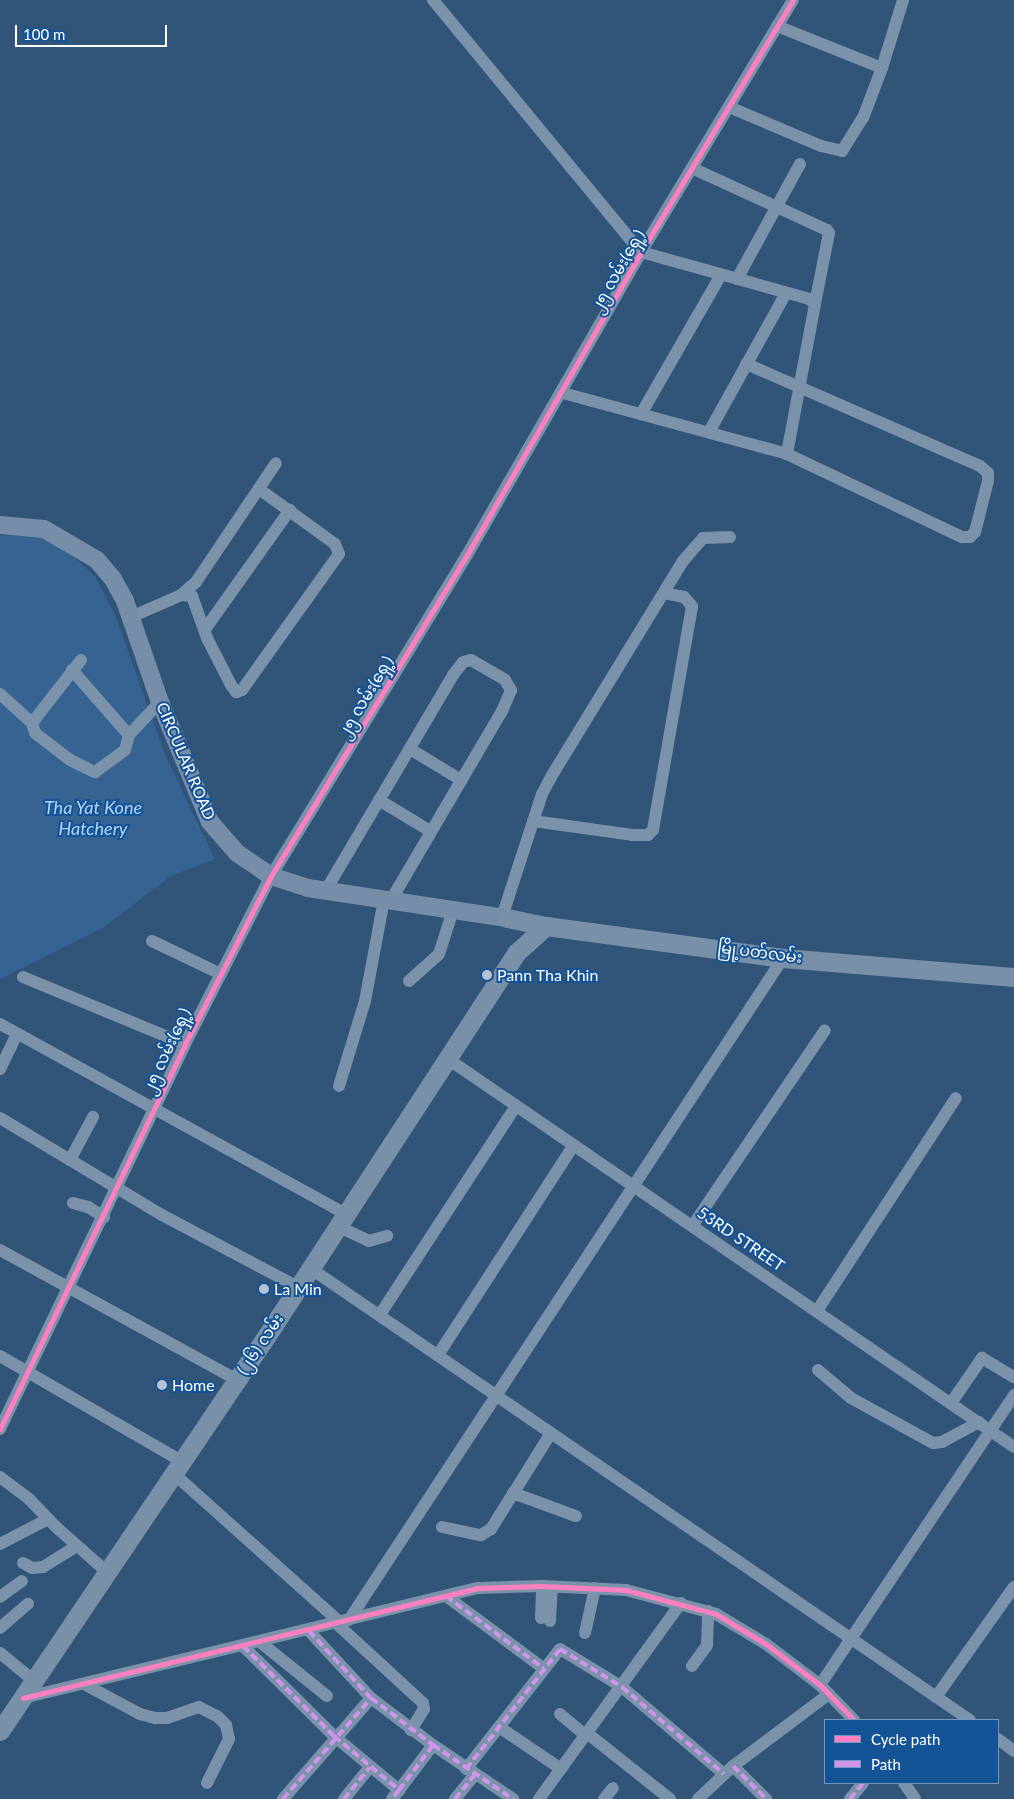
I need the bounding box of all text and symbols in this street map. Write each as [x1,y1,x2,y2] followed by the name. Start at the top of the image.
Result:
[18,15,170,47] scale bar
[23,25,65,43] text: 100 m
[586,226,648,316] street label: ၂၅ လမ်း(ရှေ့)
[333,652,397,742] street label: ၂၅ လမ်း(ရှေ့)
[153,699,219,823] street label: CIRCULAR ROAD
[44,797,142,840] water label: Tha Yat Kone Hatchery
[717,937,803,967] street label: မြို့ပတ်လမ်း
[497,965,599,985] place label: Pann Tha Khin
[481,969,493,981] marker: Pann Tha Khin
[138,1005,194,1097] street label: ၂၅ လမ်း(ရှေ့)
[694,1203,788,1275] street label: 53RD STREET
[274,1279,322,1299] place label: La Min
[258,1283,270,1295] marker: La Min
[233,1310,287,1378] street label: (၂၆) လမ်း
[172,1375,215,1395] place label: Home
[156,1379,168,1391] marker: Home
[824,1719,999,1784] legend
[871,1730,940,1748] text: Cycle path
[871,1755,901,1773] text: Path

